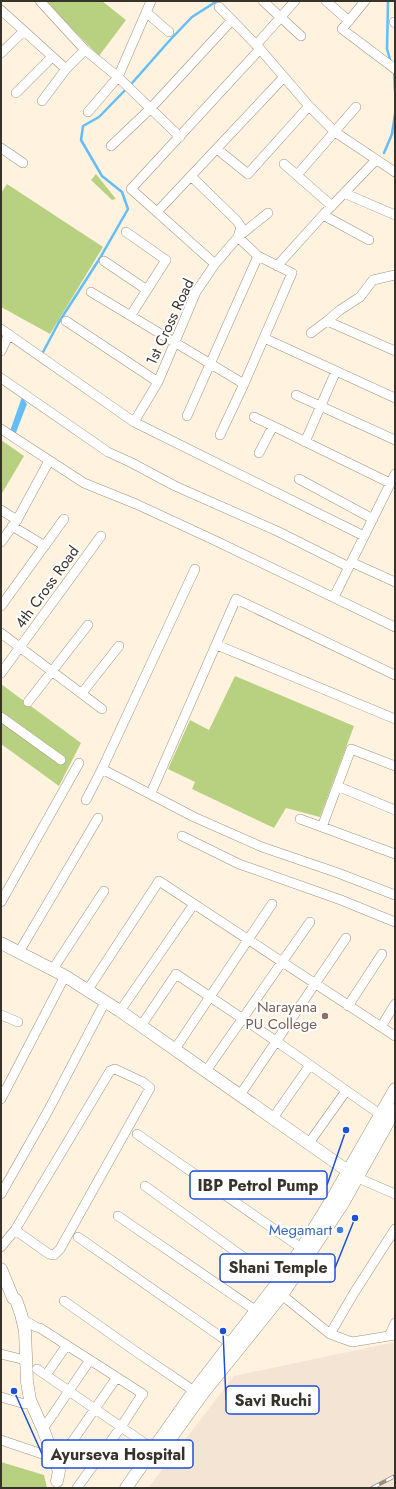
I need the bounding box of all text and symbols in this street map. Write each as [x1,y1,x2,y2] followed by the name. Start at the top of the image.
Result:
[140,275,200,369] street label: 1st Cross Road
[10,541,84,633] street label: 4th Cross Road
[246,996,317,1035] place label: Narayana PU College
[320,1011,330,1021] marker: Narayana PU College
[190,1171,327,1199] callout: IBP Petrol Pump
[198,1174,319,1197] text: IBP Petrol Pump
[269,1219,332,1241] place label: Megamart
[335,1225,345,1235] marker: Megamart
[220,1254,335,1282] callout: Shani Temple
[228,1256,328,1279] text: Shani Temple
[226,1386,319,1414] callout: Savi Ruchi
[234,1389,312,1412] text: Savi Ruchi
[42,1440,193,1468] callout: Ayurseva Hospital
[50,1443,185,1466] text: Ayurseva Hospital

